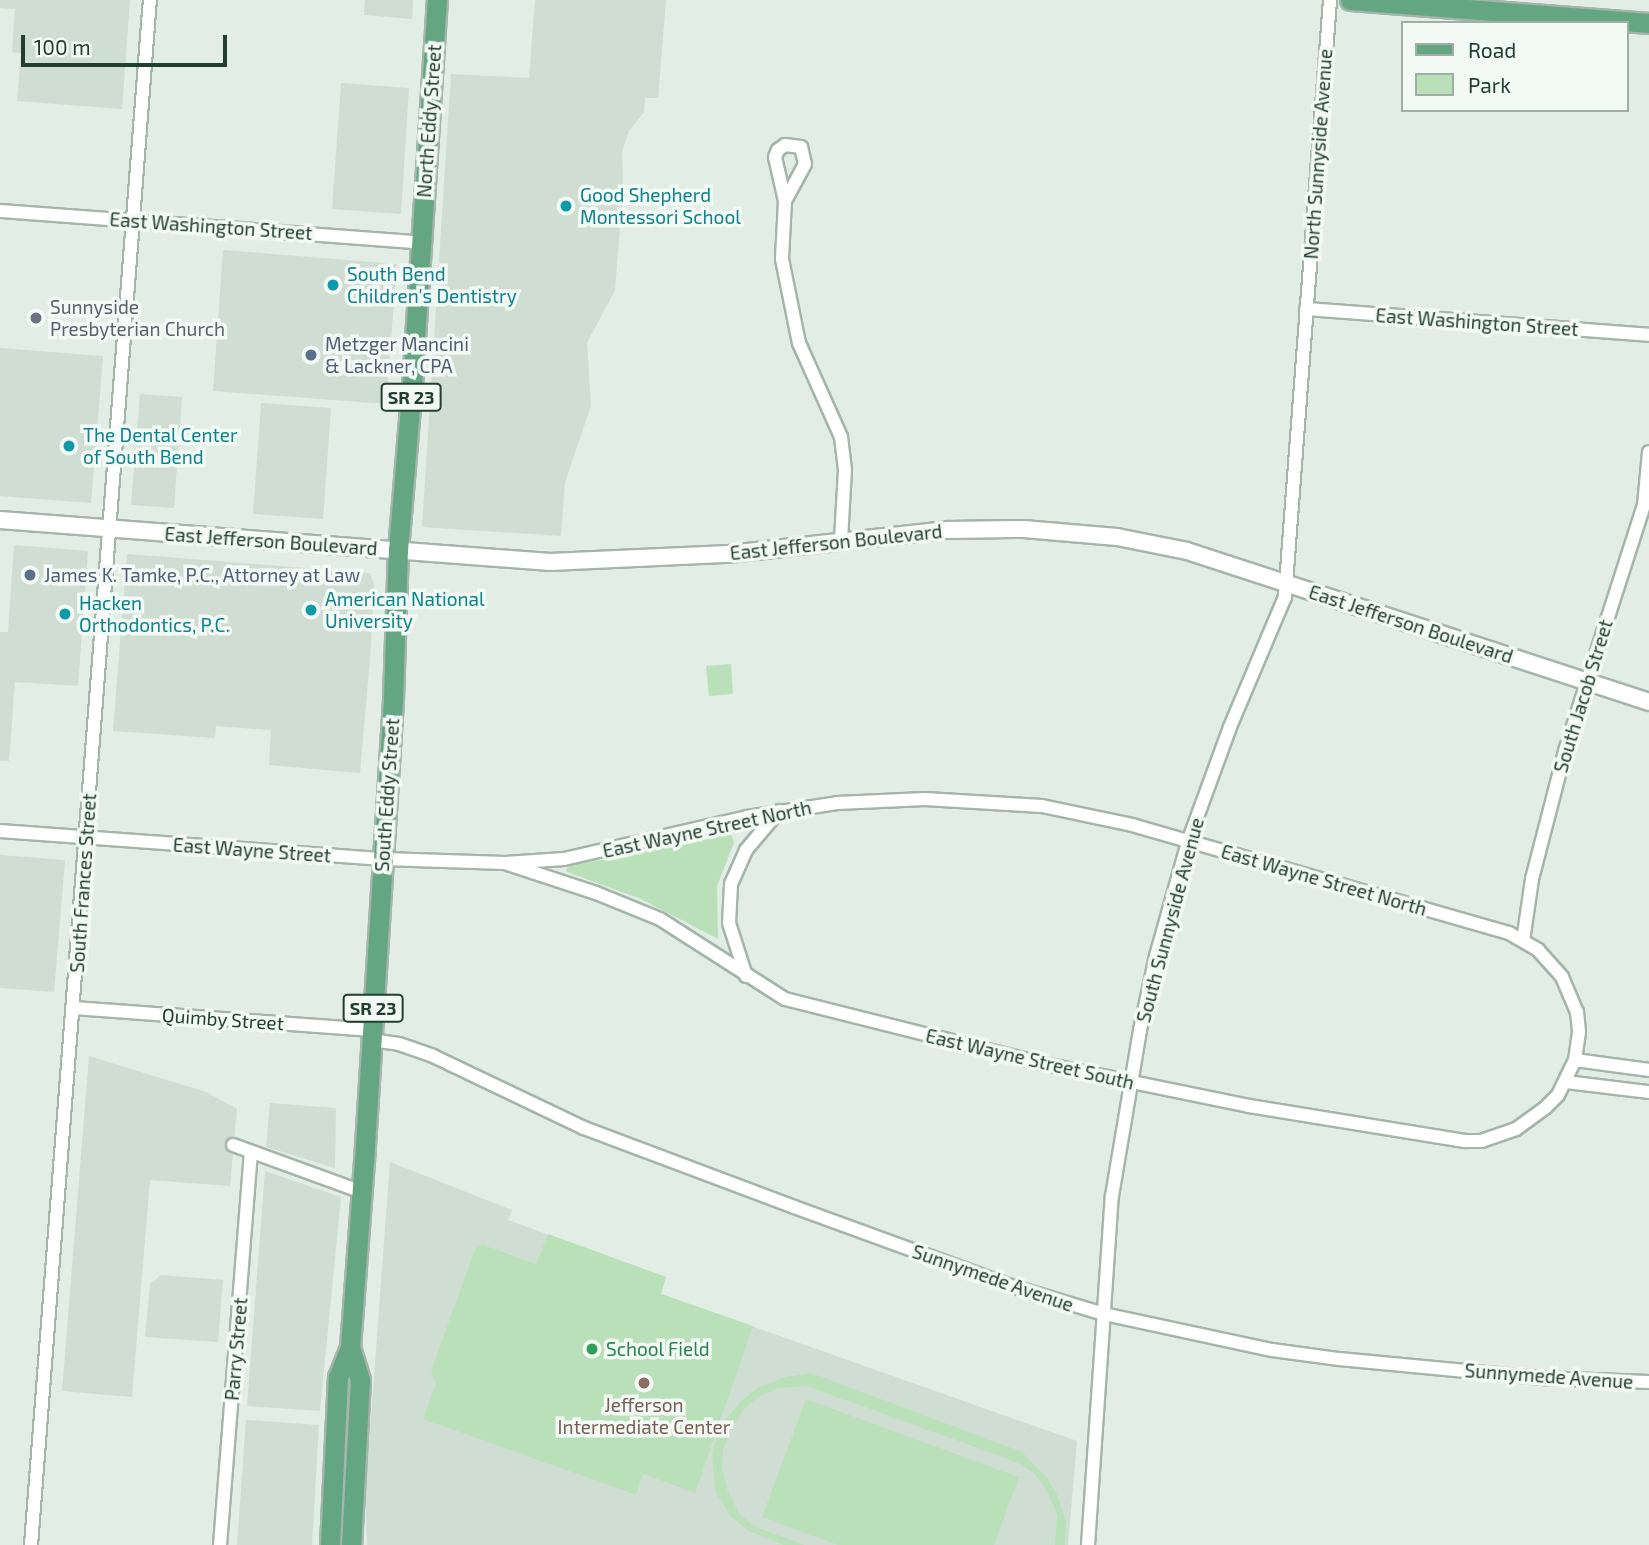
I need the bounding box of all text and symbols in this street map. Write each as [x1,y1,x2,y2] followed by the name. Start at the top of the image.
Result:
[24,21,231,65] scale bar
[1400,21,1628,112] legend
[34,34,91,59] text: 100 m
[1468,37,1516,62] text: Road
[412,43,446,199] street label: North Eddy Street
[1299,48,1337,260] street label: North Sunnyside Avenue
[1468,72,1511,97] text: Park
[580,184,741,228] place label: Good Shepherd Montessori School
[558,198,574,214] marker: Good Shepherd Montessori School
[109,208,313,244] street label: East Washington Street
[347,263,517,307] place label: South Bend Children's Dentistry
[325,277,341,293] marker: South Bend Children's Dentistry
[50,296,225,340] place label: Sunnyside Presbyterian Church
[1375,304,1579,340] street label: East Washington Street
[28,310,44,326] marker: Sunnyside Presbyterian Church
[325,333,469,377] place label: Metzger Mancini & Lackner, CPA
[303,347,319,363] marker: Metzger Mancini & Lackner, CPA
[380,382,442,412] road number: SR 23
[83,424,238,468] place label: The Dental Center of South Bend
[61,438,77,454] marker: The Dental Center of South Bend
[729,519,943,565] street label: East Jefferson Boulevard
[164,522,378,560] street label: East Jefferson Boulevard
[44,564,361,586] place label: James K. Tamke, P.C., Attorney at Law
[22,567,38,583] marker: James K. Tamke, P.C., Attorney at Law
[1306,580,1516,668] street label: East Jefferson Boulevard
[325,588,485,632] place label: American National University
[79,592,230,636] place label: Hacken Orthodontics, P.C.
[303,602,319,618] marker: American National University
[57,606,73,622] marker: Hacken Orthodontics, P.C.
[1549,616,1617,776] street label: South Jacob Street
[370,717,404,873] street label: South Eddy Street
[65,793,101,973] street label: South Frances Street
[600,796,814,862] street label: East Wayne Street North
[1132,815,1208,1025] street label: South Sunnyside Avenue
[172,833,332,867] street label: East Wayne Street
[1218,840,1430,920] street label: East Wayne Street North
[342,993,404,1023] road number: SR 23
[161,1003,285,1035] street label: Quimby Street
[923,1024,1137,1094] street label: East Wayne Street South
[909,1240,1077,1316] street label: Sunnymede Avenue
[220,1296,252,1402] street label: Parry Street
[606,1338,710,1360] place label: School Field
[584,1341,600,1357] marker: School Field
[1464,1359,1634,1393] street label: Sunnymede Avenue
[636,1375,652,1391] marker: Jefferson Intermediate Center
[558,1394,730,1438] place label: Jefferson Intermediate Center

